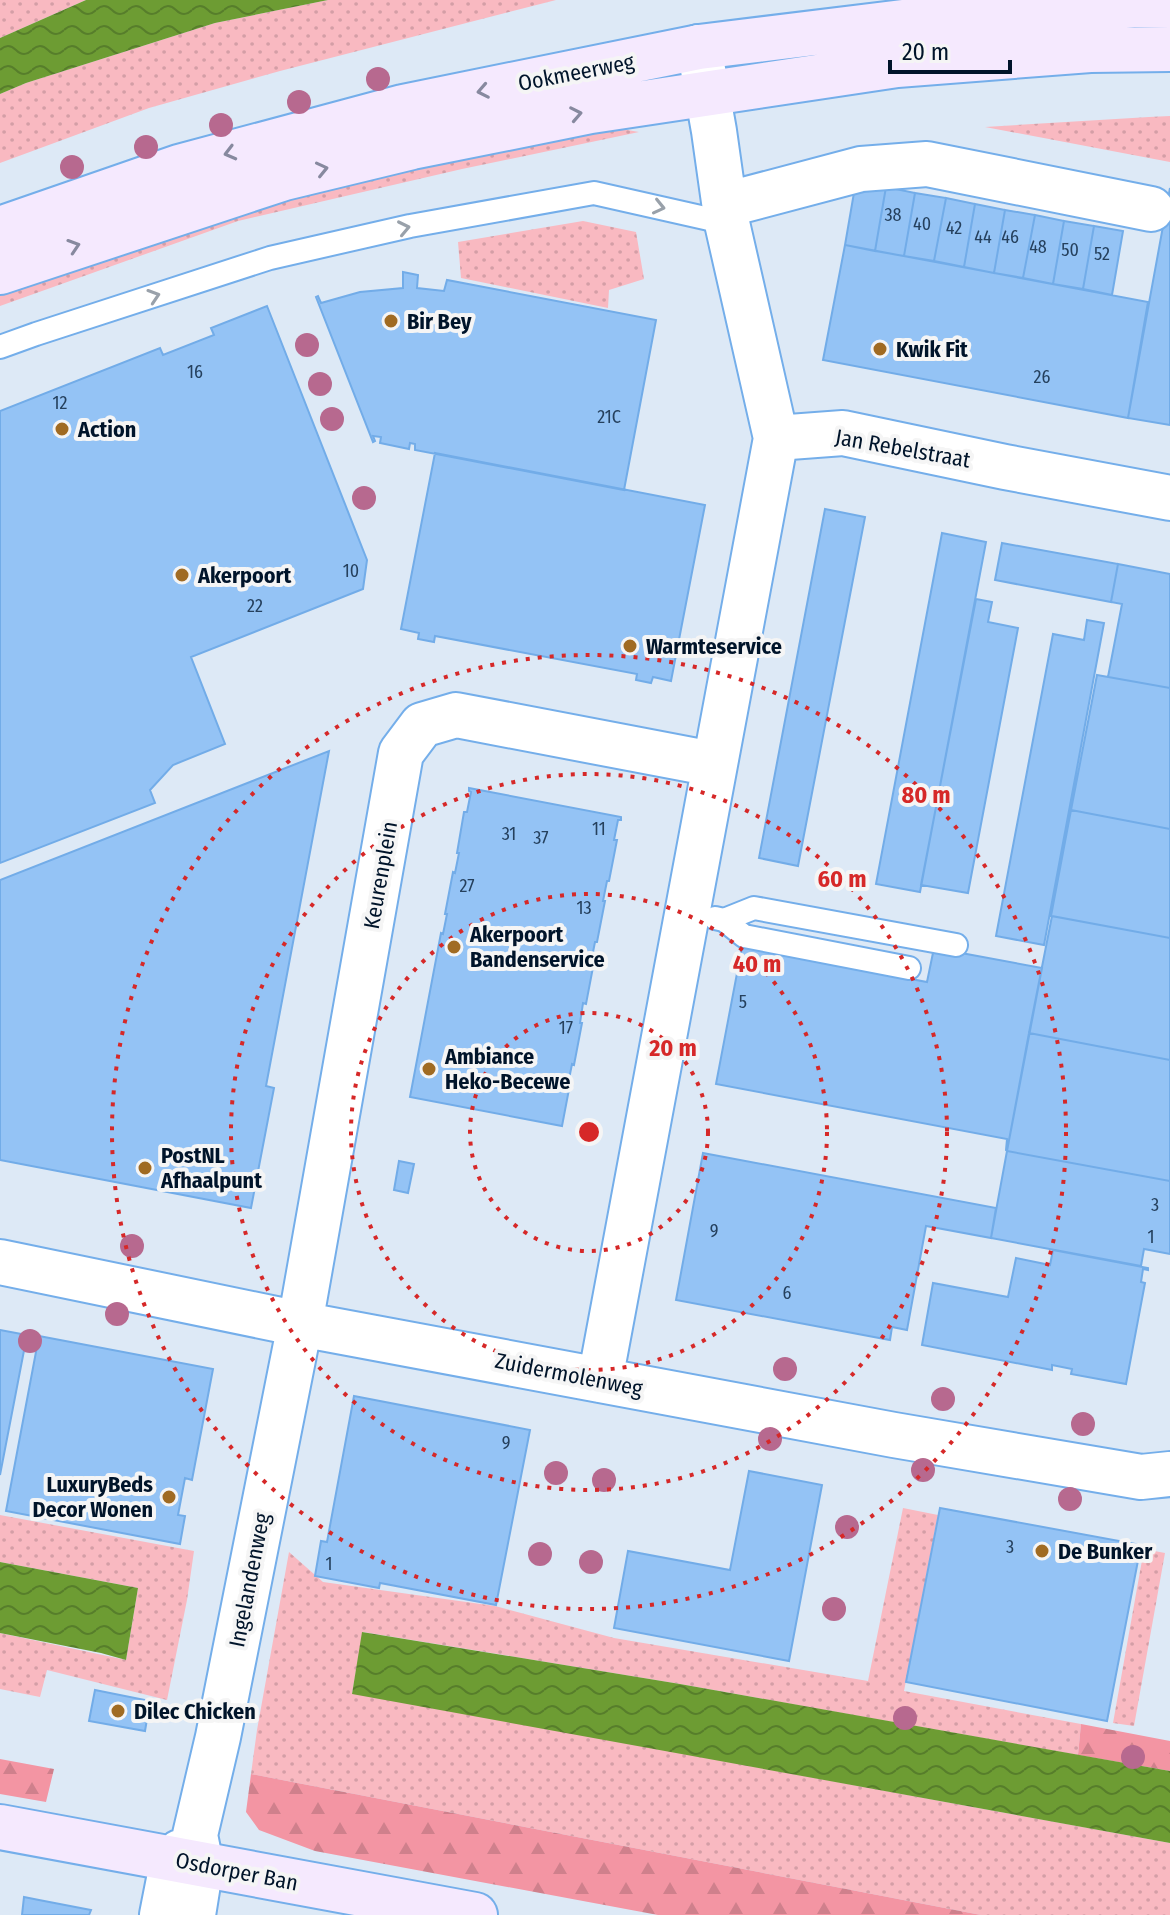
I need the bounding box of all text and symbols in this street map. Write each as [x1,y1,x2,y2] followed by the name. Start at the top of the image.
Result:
[890,24,1010,74] scale bar
[902,38,949,66] text: 20 m
[516,48,637,97] street label: Ookmeerweg
[476,81,489,98] one-way arrow
[569,106,582,123] one-way arrow
[224,144,238,160] one-way arrow
[314,161,328,178] one-way arrow
[652,198,666,215] one-way arrow
[884,204,902,226] house number: 38
[913,213,931,235] house number: 40
[946,217,962,239] house number: 42
[397,220,411,237] one-way arrow
[974,226,992,248] house number: 44
[1001,226,1019,248] house number: 46
[1029,236,1047,258] house number: 48
[1061,239,1079,261] house number: 50
[66,240,80,256] one-way arrow
[1094,243,1110,265] house number: 52
[146,289,160,305] one-way arrow
[407,308,472,335] place label: Bir Bey
[382,312,400,330] marker: Bir Bey
[896,336,968,363] place label: Kwik Fit
[871,340,889,358] marker: Kwik Fit
[187,361,203,383] house number: 16
[1034,366,1051,388] house number: 26
[53,392,68,414] house number: 12
[597,406,621,428] house number: 21C
[77,416,136,443] place label: Action
[53,420,71,438] marker: Action
[833,423,973,474] street label: Jan Rebelstraat
[343,560,359,582] house number: 10
[197,562,292,589] place label: Akerpoort
[173,566,191,584] marker: Akerpoort
[247,595,263,617] house number: 22
[646,633,782,660] place label: Warmteservice
[621,637,639,655] marker: Warmteservice
[901,781,951,809] text: 80 m
[592,818,606,840] house number: 11
[358,819,403,931] street label: Keurenplein
[502,823,516,845] house number: 31
[533,827,549,849] house number: 37
[818,865,866,893] text: 60 m
[459,875,475,897] house number: 27
[576,897,592,919] house number: 13
[469,921,605,973] place label: Akerpoort Bandenservice
[445,938,463,956] marker: Akerpoort Bandenservice
[733,950,781,978] text: 40 m
[739,991,747,1013] house number: 5
[559,1017,573,1039] house number: 17
[648,1034,697,1062] text: 20 m
[444,1043,570,1095] place label: Ambiance Heko-Becewe
[420,1060,438,1078] marker: Ambiance Heko-Becewe
[575,1118,603,1146] centre of rings
[160,1142,262,1194] place label: PostNL Afhaalpunt
[136,1159,154,1177] marker: PostNL Afhaalpunt
[1151,1194,1159,1216] house number: 3
[710,1220,718,1242] house number: 9
[1147,1226,1155,1248] house number: 1
[783,1282,792,1304] house number: 6
[493,1347,646,1402] street label: Zuidermolenweg
[502,1432,510,1454] house number: 9
[33,1471,153,1523] place label: LuxuryBeds Decor Wonen
[160,1488,178,1506] marker: LuxuryBeds Decor Wonen
[223,1510,276,1650] street label: Ingelandenweg
[1006,1536,1014,1558] house number: 3
[1058,1538,1153,1565] place label: De Bunker
[1033,1542,1051,1560] marker: De Bunker
[325,1553,333,1575] house number: 1
[134,1698,256,1725] place label: Dilec Chicken
[109,1702,127,1720] marker: Dilec Chicken
[173,1846,300,1897] street label: Osdorper Ban

